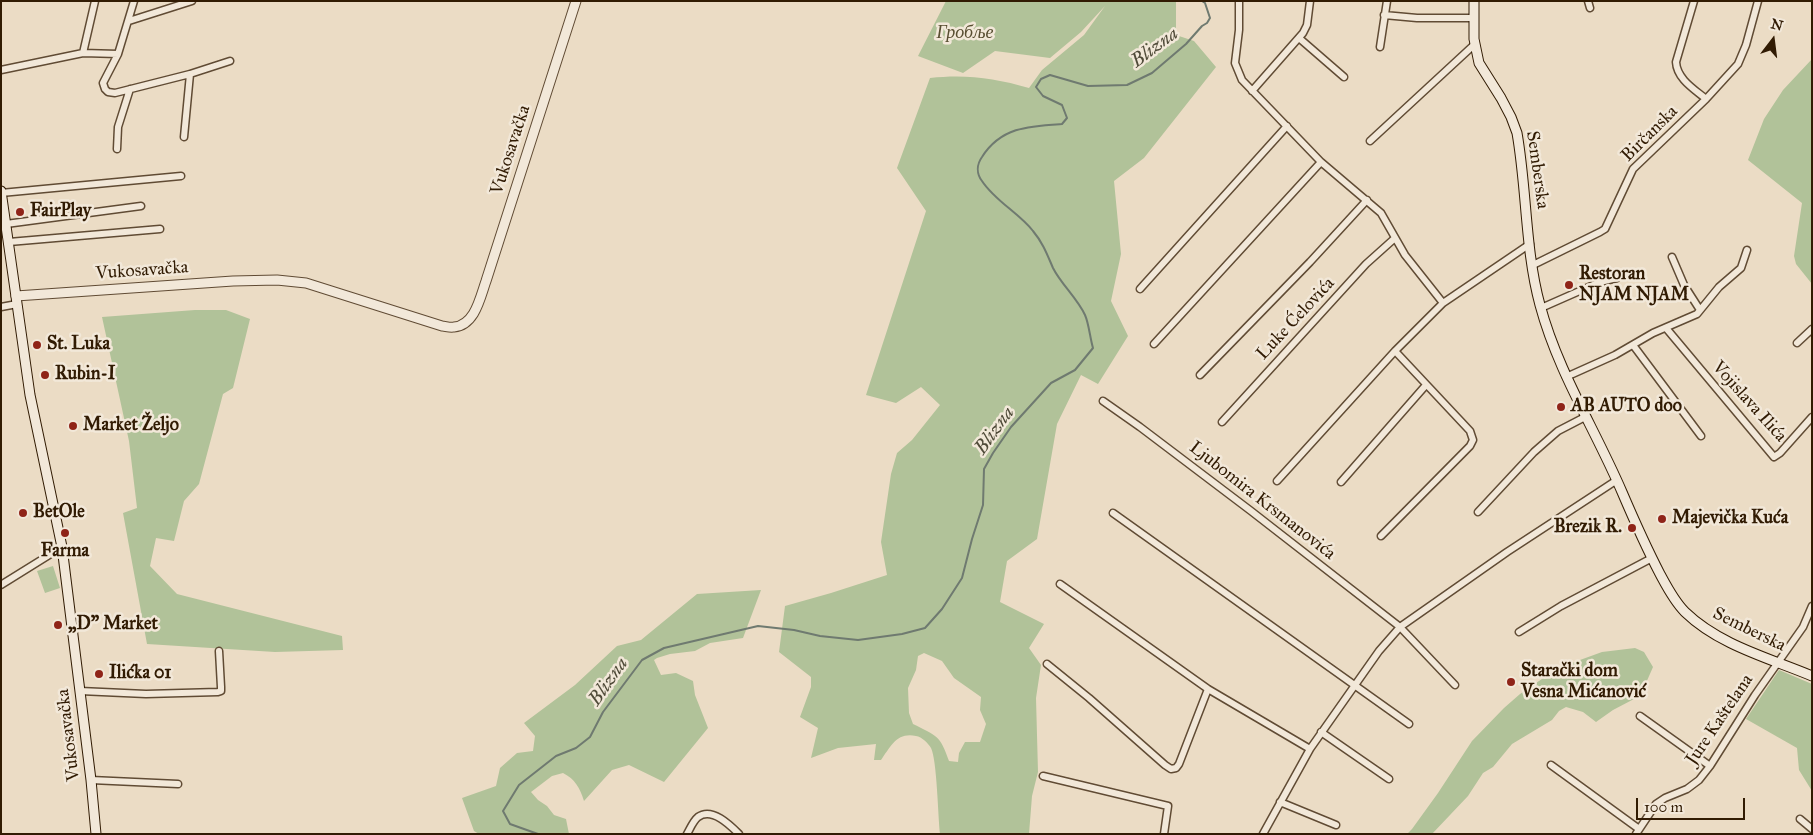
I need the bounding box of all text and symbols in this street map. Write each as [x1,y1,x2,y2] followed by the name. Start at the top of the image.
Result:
[1748,15,1798,65] north arrow
[1769,15,1785,35] text: N
[937,23,993,45] park label: Гробље
[1127,23,1183,73] water label: Blizna
[1617,101,1683,167] street label: Birčanska
[486,103,536,197] street label: Vukosavačka
[1521,130,1553,210] street label: Semberska
[30,201,91,223] place label: FairPlay
[14,206,26,218] marker: FairPlay
[95,257,189,285] street label: Vukosavačka
[1579,264,1689,306] place label: Restoran NJAM NJAM
[1252,273,1340,365] street label: Luke Ćelovića
[1563,279,1575,291] marker: Restoran NJAM NJAM
[47,334,110,356] place label: St. Luka
[31,339,43,351] marker: St. Luka
[1707,357,1791,447] street label: Vojislava Ilića
[55,364,116,386] place label: Rubin-I
[39,369,51,381] marker: Rubin-I
[1571,396,1682,418] place label: AB AUTO doo
[1555,401,1567,413] marker: AB AUTO doo
[970,403,1020,459] water label: Blizna
[83,415,179,437] place label: Market Željo
[67,420,79,432] marker: Market Željo
[1184,437,1340,565] street label: Ljubomira Krsmanovića
[33,502,85,524] place label: BetOle
[17,507,29,519] marker: BetOle
[1672,508,1788,530] place label: Majevička Kuća
[1656,513,1668,525] marker: Majevička Kuća
[1554,517,1622,539] place label: Brezik R.
[1626,522,1638,534] marker: Brezik R.
[59,527,71,539] marker: Farma
[41,541,89,563] place label: Farma
[1709,603,1789,657] street label: Semberska
[68,614,158,636] place label: „D” Market
[52,619,64,631] marker: „D” Market
[584,654,634,710] water label: Blizna
[1521,661,1646,704] place label: Starački dom Vesna Mićanović
[109,663,171,685] place label: Ilićka 01
[93,668,105,680] marker: Ilićka 01
[1682,670,1758,770] street label: Jure Kaštelana
[1505,676,1517,688] marker: Starački dom Vesna Mićanović
[53,688,85,782] street label: Vukosavačka
[1638,788,1747,820] scale bar
[1644,798,1683,816] text: 100 m

